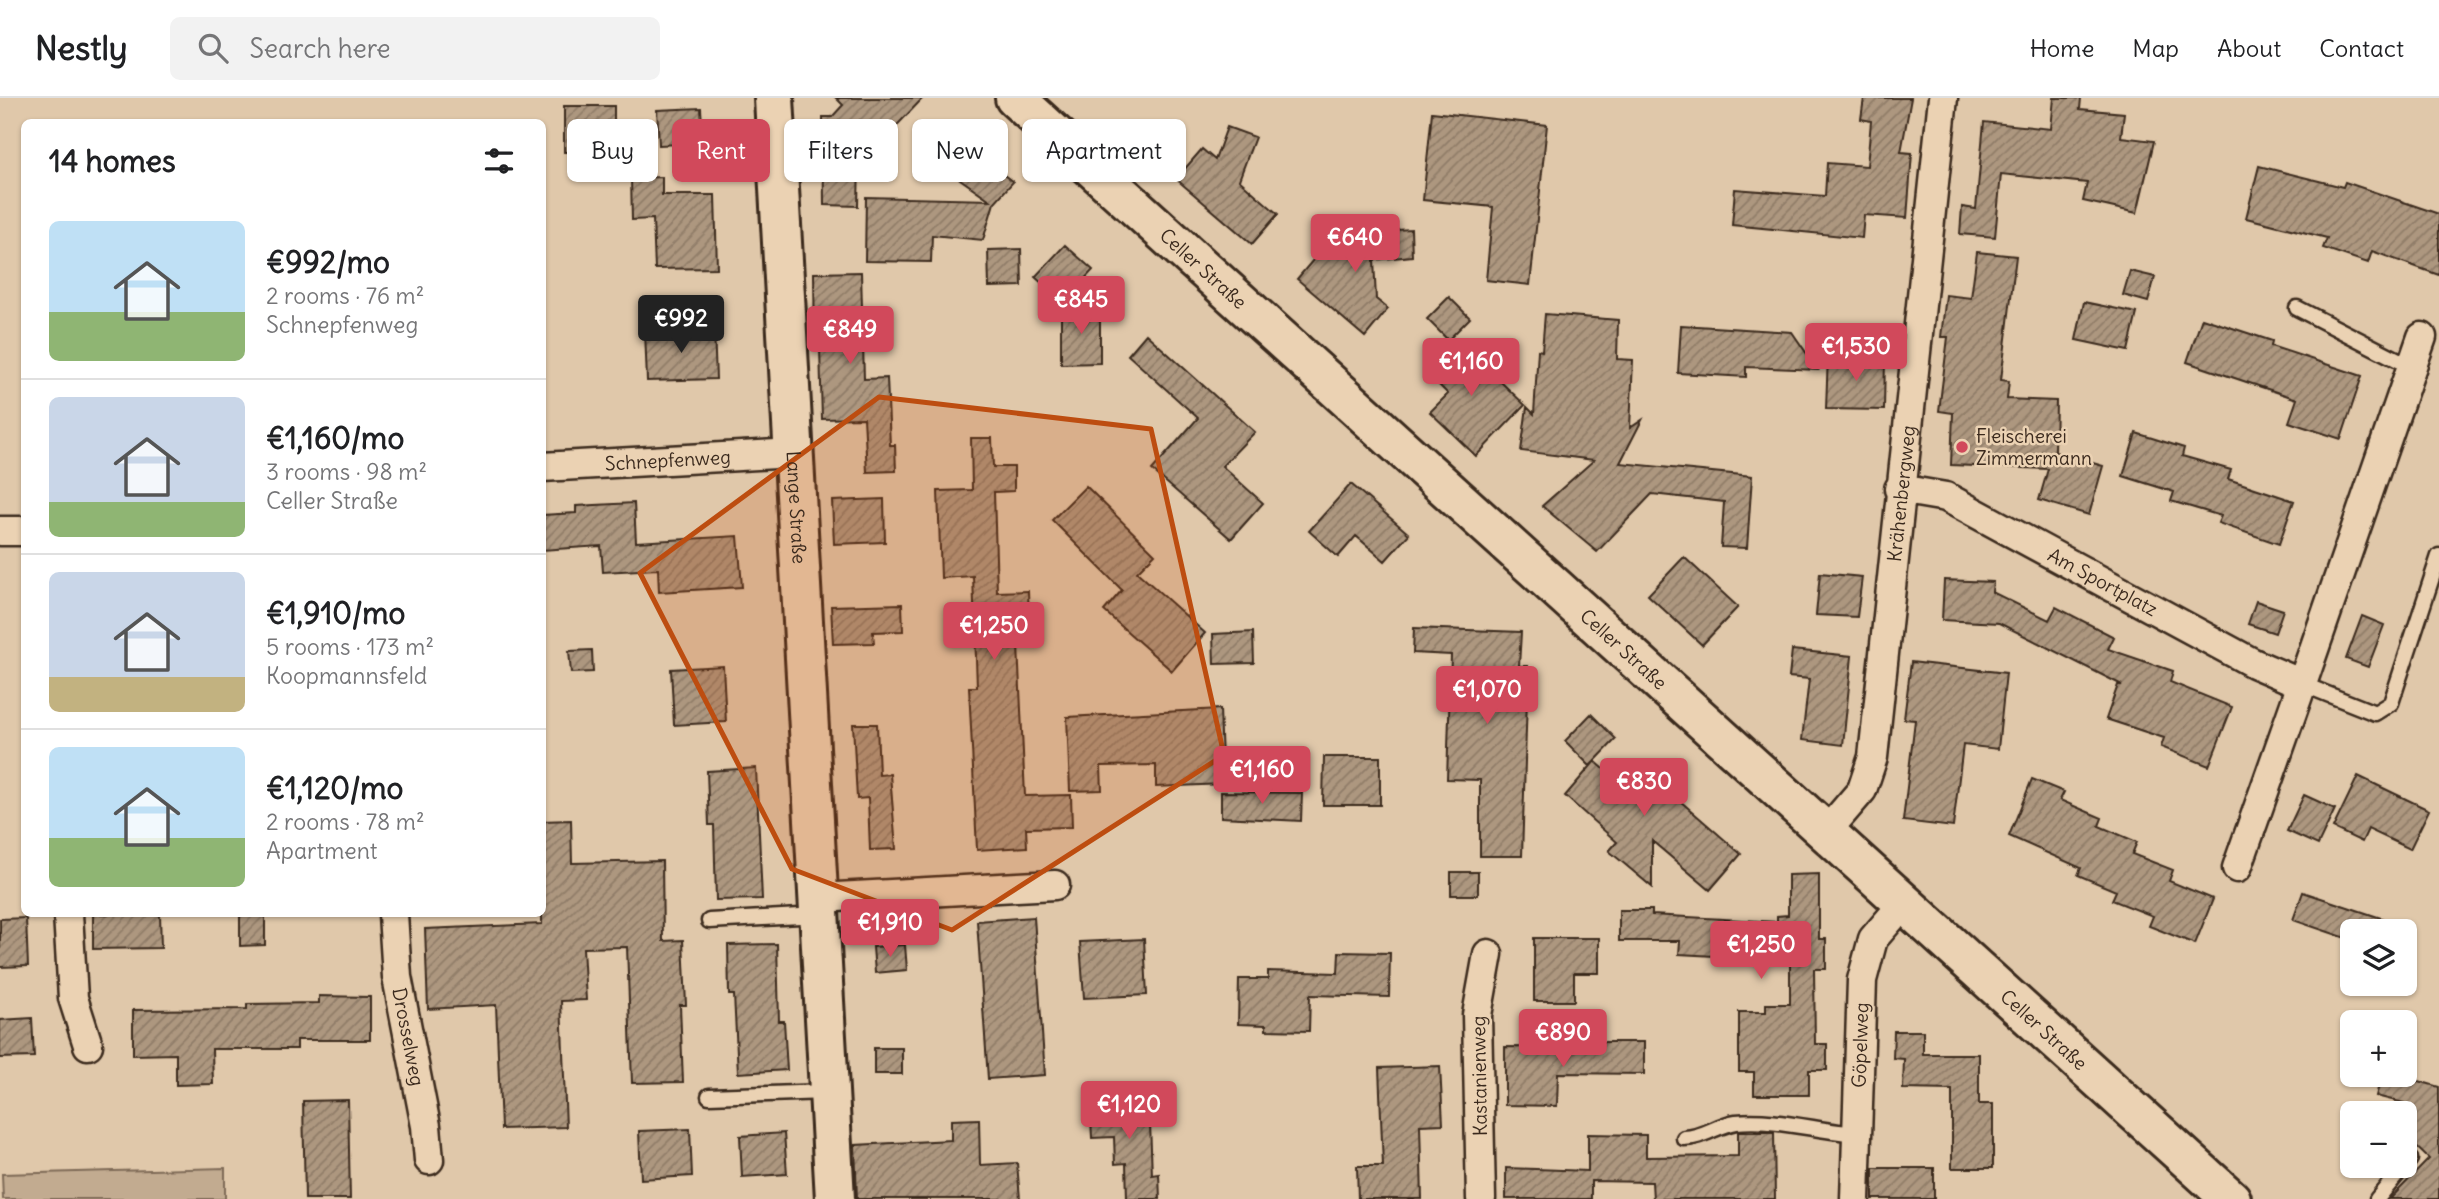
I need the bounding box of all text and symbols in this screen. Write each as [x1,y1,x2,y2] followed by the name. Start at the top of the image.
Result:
[170,17,660,80] search box
[35,27,128,69] text: Nestly
[194,29,232,67] icon: search
[250,32,391,65] text: Search here
[2030,33,2094,63] text: Home
[2132,33,2179,63] text: Map
[2217,33,2281,63] text: About
[2319,33,2404,63] text: Contact
[567,119,658,182] chip: Buy
[672,119,770,182] chip: Rent
[784,119,898,182] chip: Filters
[912,119,1008,182] chip: New
[1022,119,1186,182] chip: Apartment
[49,142,176,180] text: 14 homes
[480,142,518,180] icon: filters
[1314,214,1396,274] pin: €640
[1327,222,1383,251] text: €640
[1155,223,1252,314] street label: Celler Straße
[266,243,390,281] text: €992/mo
[105,249,189,333] icon: home
[1040,276,1122,336] pin: €845
[266,281,424,310] text: 2 rooms · 76 m²
[1054,284,1108,313] text: €845
[640,296,722,355] pin: €992
[654,303,708,332] text: €992
[809,306,891,366] pin: €849
[266,310,418,339] text: Schnepfenweg
[823,314,877,343] text: €849
[1799,324,1913,383] pin: €1,530
[1821,331,1891,360] text: €1,530
[1414,338,1528,398] pin: €1,160
[1438,346,1504,375] text: €1,160
[266,419,404,457] text: €1,160/mo
[1882,424,1920,563] street label: Krähenbergweg
[1976,424,2092,470] place label: Fleischerei Zimmermann
[105,425,189,509] icon: home
[1954,439,1970,455] marker: Fleischerei Zimmermann
[604,445,731,475] street label: Schnepfenweg
[782,450,812,565] street label: Lange Straße
[266,457,427,486] text: 3 rooms · 98 m²
[266,486,398,515] text: Celler Straße
[2044,542,2162,621] street label: Am Sportplatz
[266,594,405,632] text: €1,910/mo
[105,600,189,684] icon: home
[937,602,1051,662] pin: €1,250
[1575,604,1672,695] street label: Celler Straße
[959,610,1029,639] text: €1,250
[266,632,434,661] text: 5 rooms · 173 m²
[266,661,427,690] text: Koopmannsfeld
[1430,666,1544,726] pin: €1,070
[1452,674,1522,703] text: €1,070
[1205,746,1319,806] pin: €1,160
[1229,754,1295,783] text: €1,160
[1603,758,1685,818] pin: €830
[1616,766,1672,795] text: €830
[266,769,403,807] text: €1,120/mo
[105,775,189,859] icon: home
[266,807,425,836] text: 2 rooms · 78 m²
[266,836,378,865] text: Apartment
[833,900,947,959] pin: €1,910
[857,907,923,936] text: €1,910
[2340,919,2417,1178] map controls
[2340,919,2417,996] button: layers
[1704,922,1818,981] pin: €1,250
[1726,929,1796,958] text: €1,250
[1995,984,2092,1075] street label: Celler Straße
[387,986,430,1088] street label: Drosselweg
[1847,1002,1873,1088] street label: Göpelweg
[1522,1010,1604,1069] pin: €890
[2340,1010,2417,1087] button: +
[1466,1016,1492,1136] street label: Kastanienweg
[1535,1017,1591,1046] text: €890
[1072,1082,1186,1141] pin: €1,120
[1097,1089,1161,1118] text: €1,120
[2340,1101,2417,1178] button: −

